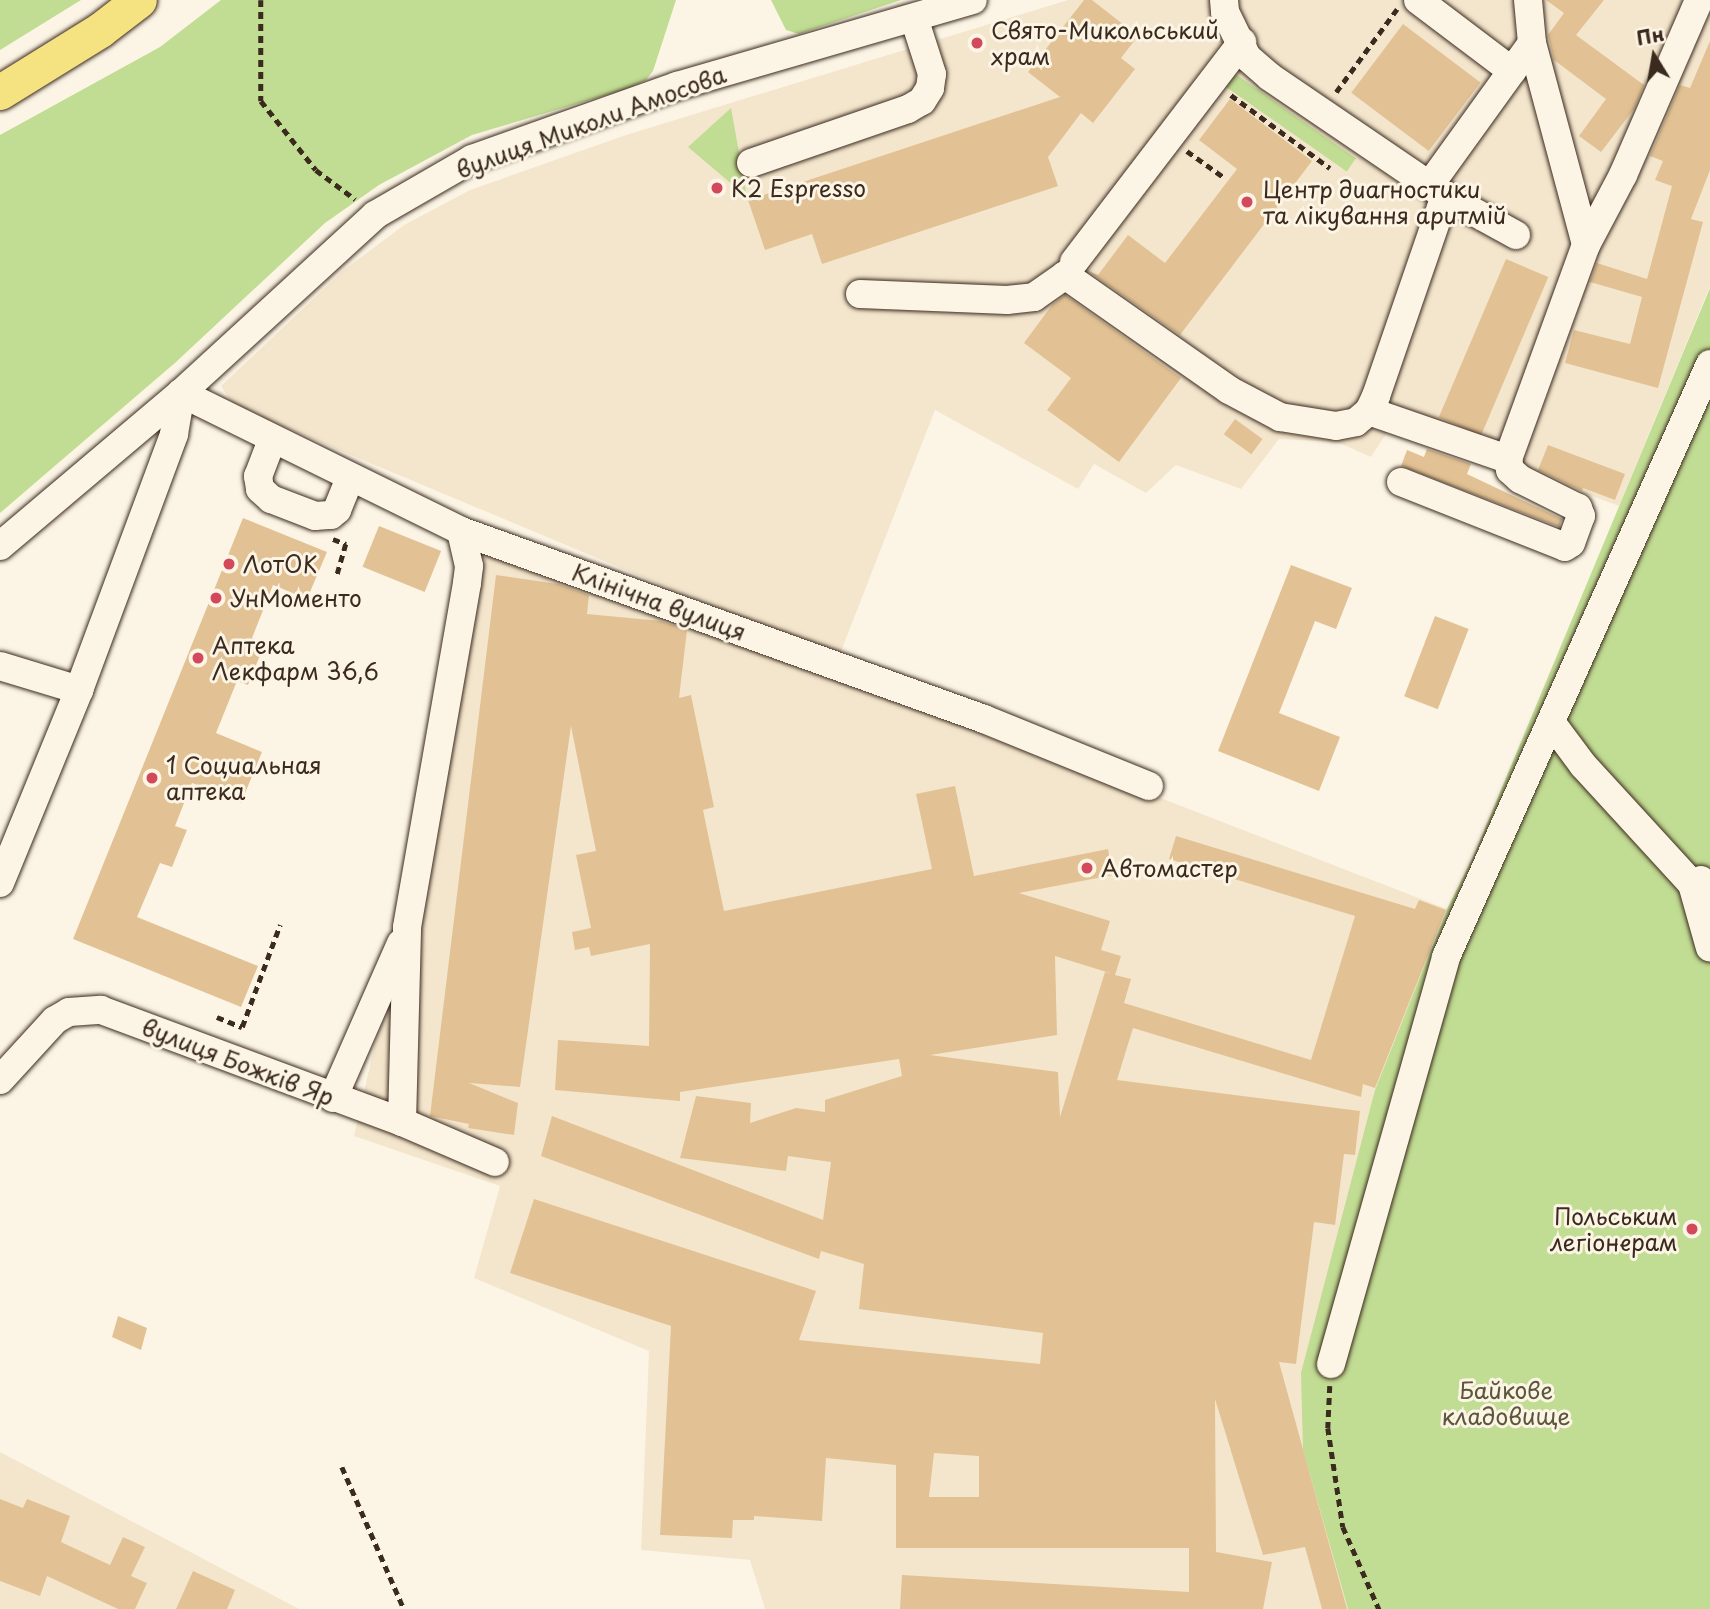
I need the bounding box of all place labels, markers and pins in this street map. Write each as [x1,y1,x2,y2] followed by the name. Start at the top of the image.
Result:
[991,16,1219,70] place label: Свято-Микольський храм
[969,35,985,51] marker: Свято-Микольський храм
[731,174,866,202] place label: K2 Espresso
[1263,175,1508,229] place label: Центр диагностики та лікування аритмій
[709,180,725,196] marker: K2 Espresso
[1237,192,1257,212] marker: Центр диагностики та лікування аритмій
[243,550,317,578] place label: ЛотОК
[221,556,237,572] marker: ЛотОК
[230,584,362,612] place label: УнМоменто
[208,590,224,606] marker: УнМоменто
[212,631,379,685] place label: Аптека Лекфарм 36,6
[190,650,206,666] marker: Аптека Лекфарм 36,6
[166,751,322,805] place label: 1 Социальная аптека
[144,770,160,786] marker: 1 Социальная аптека
[1101,854,1238,882] place label: Автомастер
[1079,860,1095,876] marker: Автомастер
[1551,1202,1678,1256] place label: Польським легіонерам
[1684,1221,1700,1237] marker: Польським легіонерам

